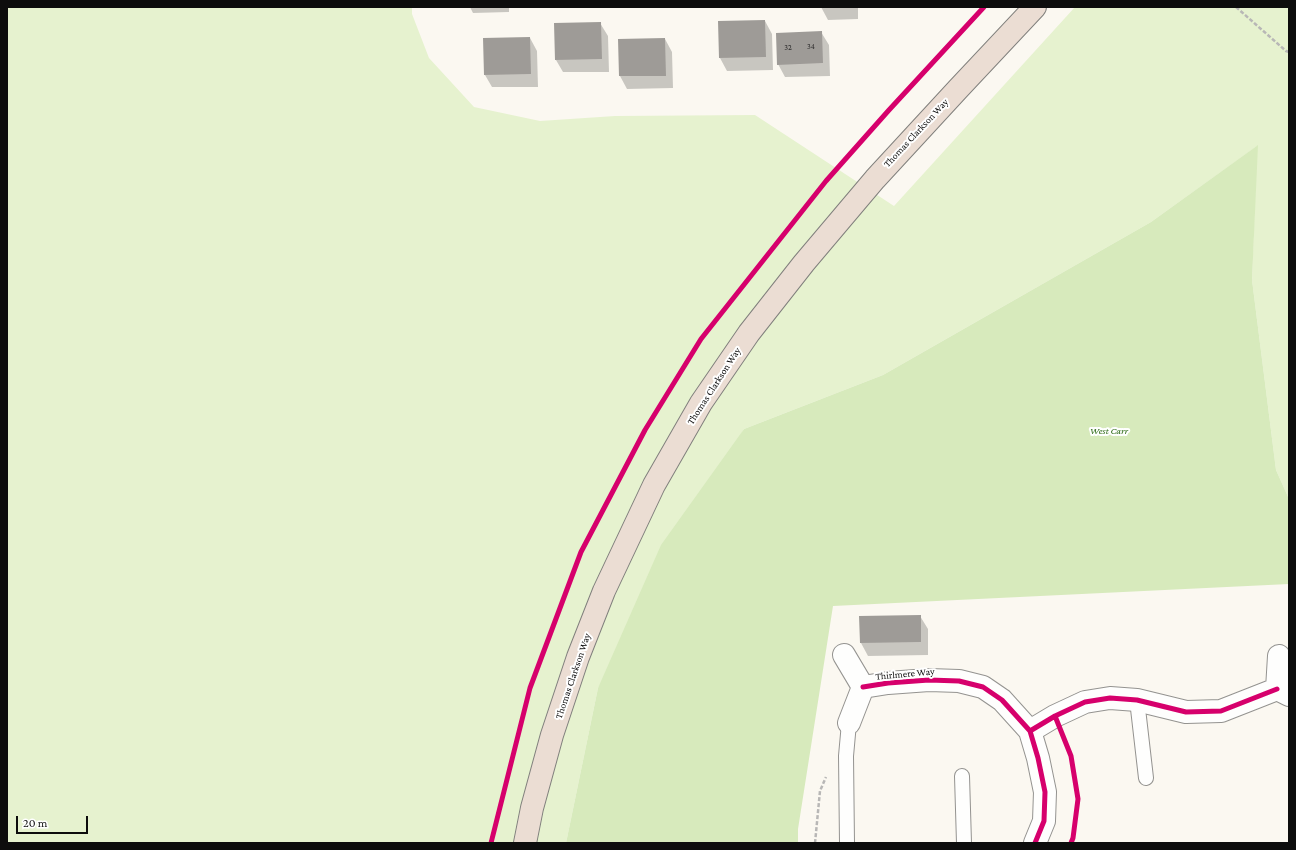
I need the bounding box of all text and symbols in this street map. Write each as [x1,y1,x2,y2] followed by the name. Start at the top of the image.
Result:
[807,42,815,52] house number: 34
[784,43,792,53] house number: 32
[881,96,951,170] street label: Thomas Clarkson Way
[685,345,743,427] street label: Thomas Clarkson Way
[1090,425,1128,437] park label: West Carr
[553,632,593,720] street label: Thomas Clarkson Way
[875,665,935,683] street label: Thirlmere Way
[18,808,90,834] scale bar
[23,816,47,830] text: 20 m

